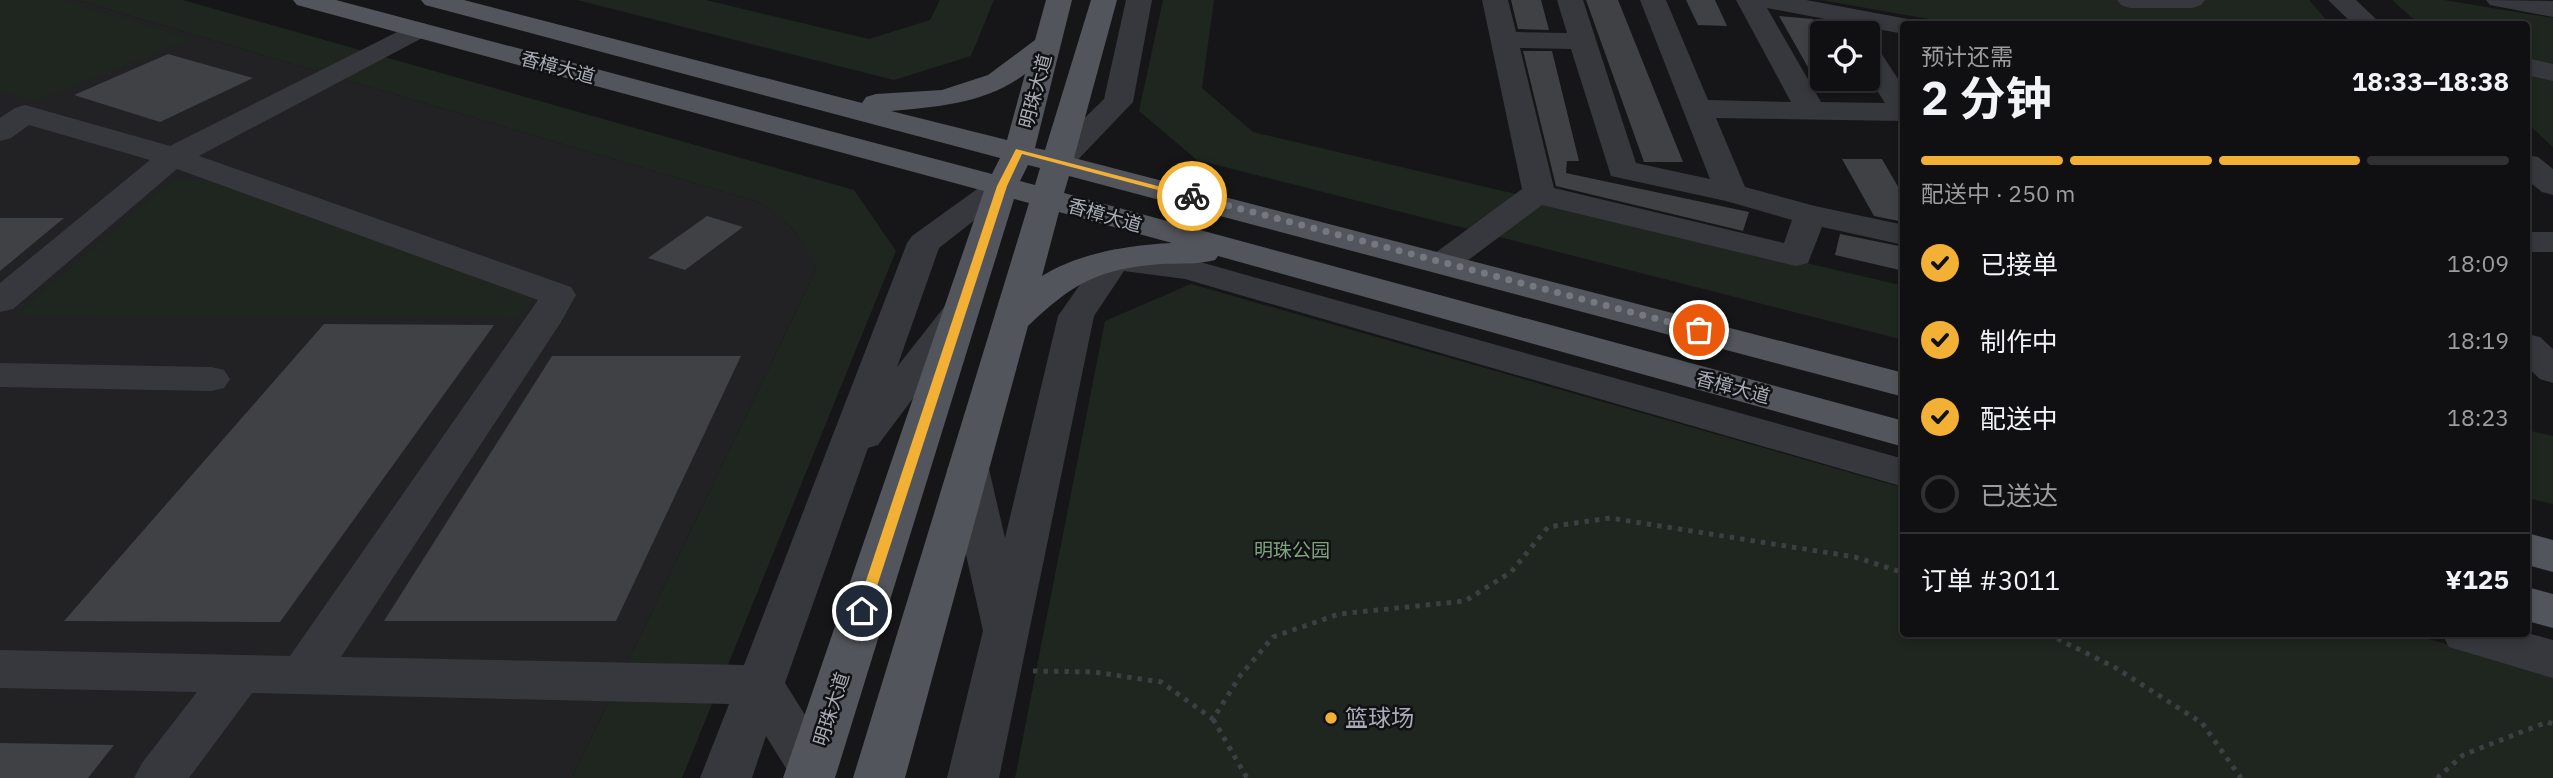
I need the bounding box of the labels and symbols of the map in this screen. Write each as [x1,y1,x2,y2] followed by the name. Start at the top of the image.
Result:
[518,46,598,88] street label: 香樟大道
[1014,51,1056,131] street label: 明珠大道
[1157,161,1227,231] courier
[1065,193,1145,237] street label: 香樟大道
[1669,300,1729,360] pin
[1693,366,1773,408] street label: 香樟大道
[1254,538,1330,562] park label: 明珠公园
[832,581,892,641] pin
[808,669,854,749] street label: 明珠大道
[1345,702,1414,732] place label: 篮球场
[1323,710,1339,726] marker: 篮球场

